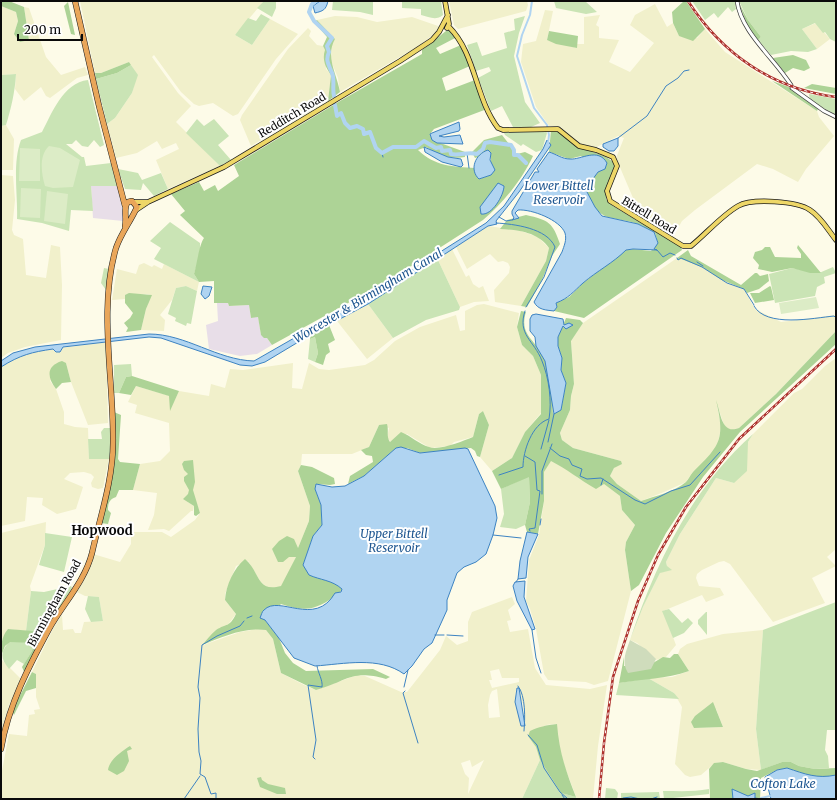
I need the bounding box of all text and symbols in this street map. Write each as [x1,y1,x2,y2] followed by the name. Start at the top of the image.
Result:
[18,16,82,42] scale bar
[24,22,61,37] text: 200 m
[256,89,329,141] street label: Redditch Road
[524,178,594,207] water label: Lower Bittell Reservoir
[619,193,679,237] street label: Bittell Road
[290,245,445,346] water label: Worcester & Birmingham Canal
[71,522,133,539] district label: Hopwood
[360,526,428,555] water label: Upper Bittell Reservoir
[24,557,84,649] street label: Birmingham Road
[750,776,816,791] water label: Cofton Lake

